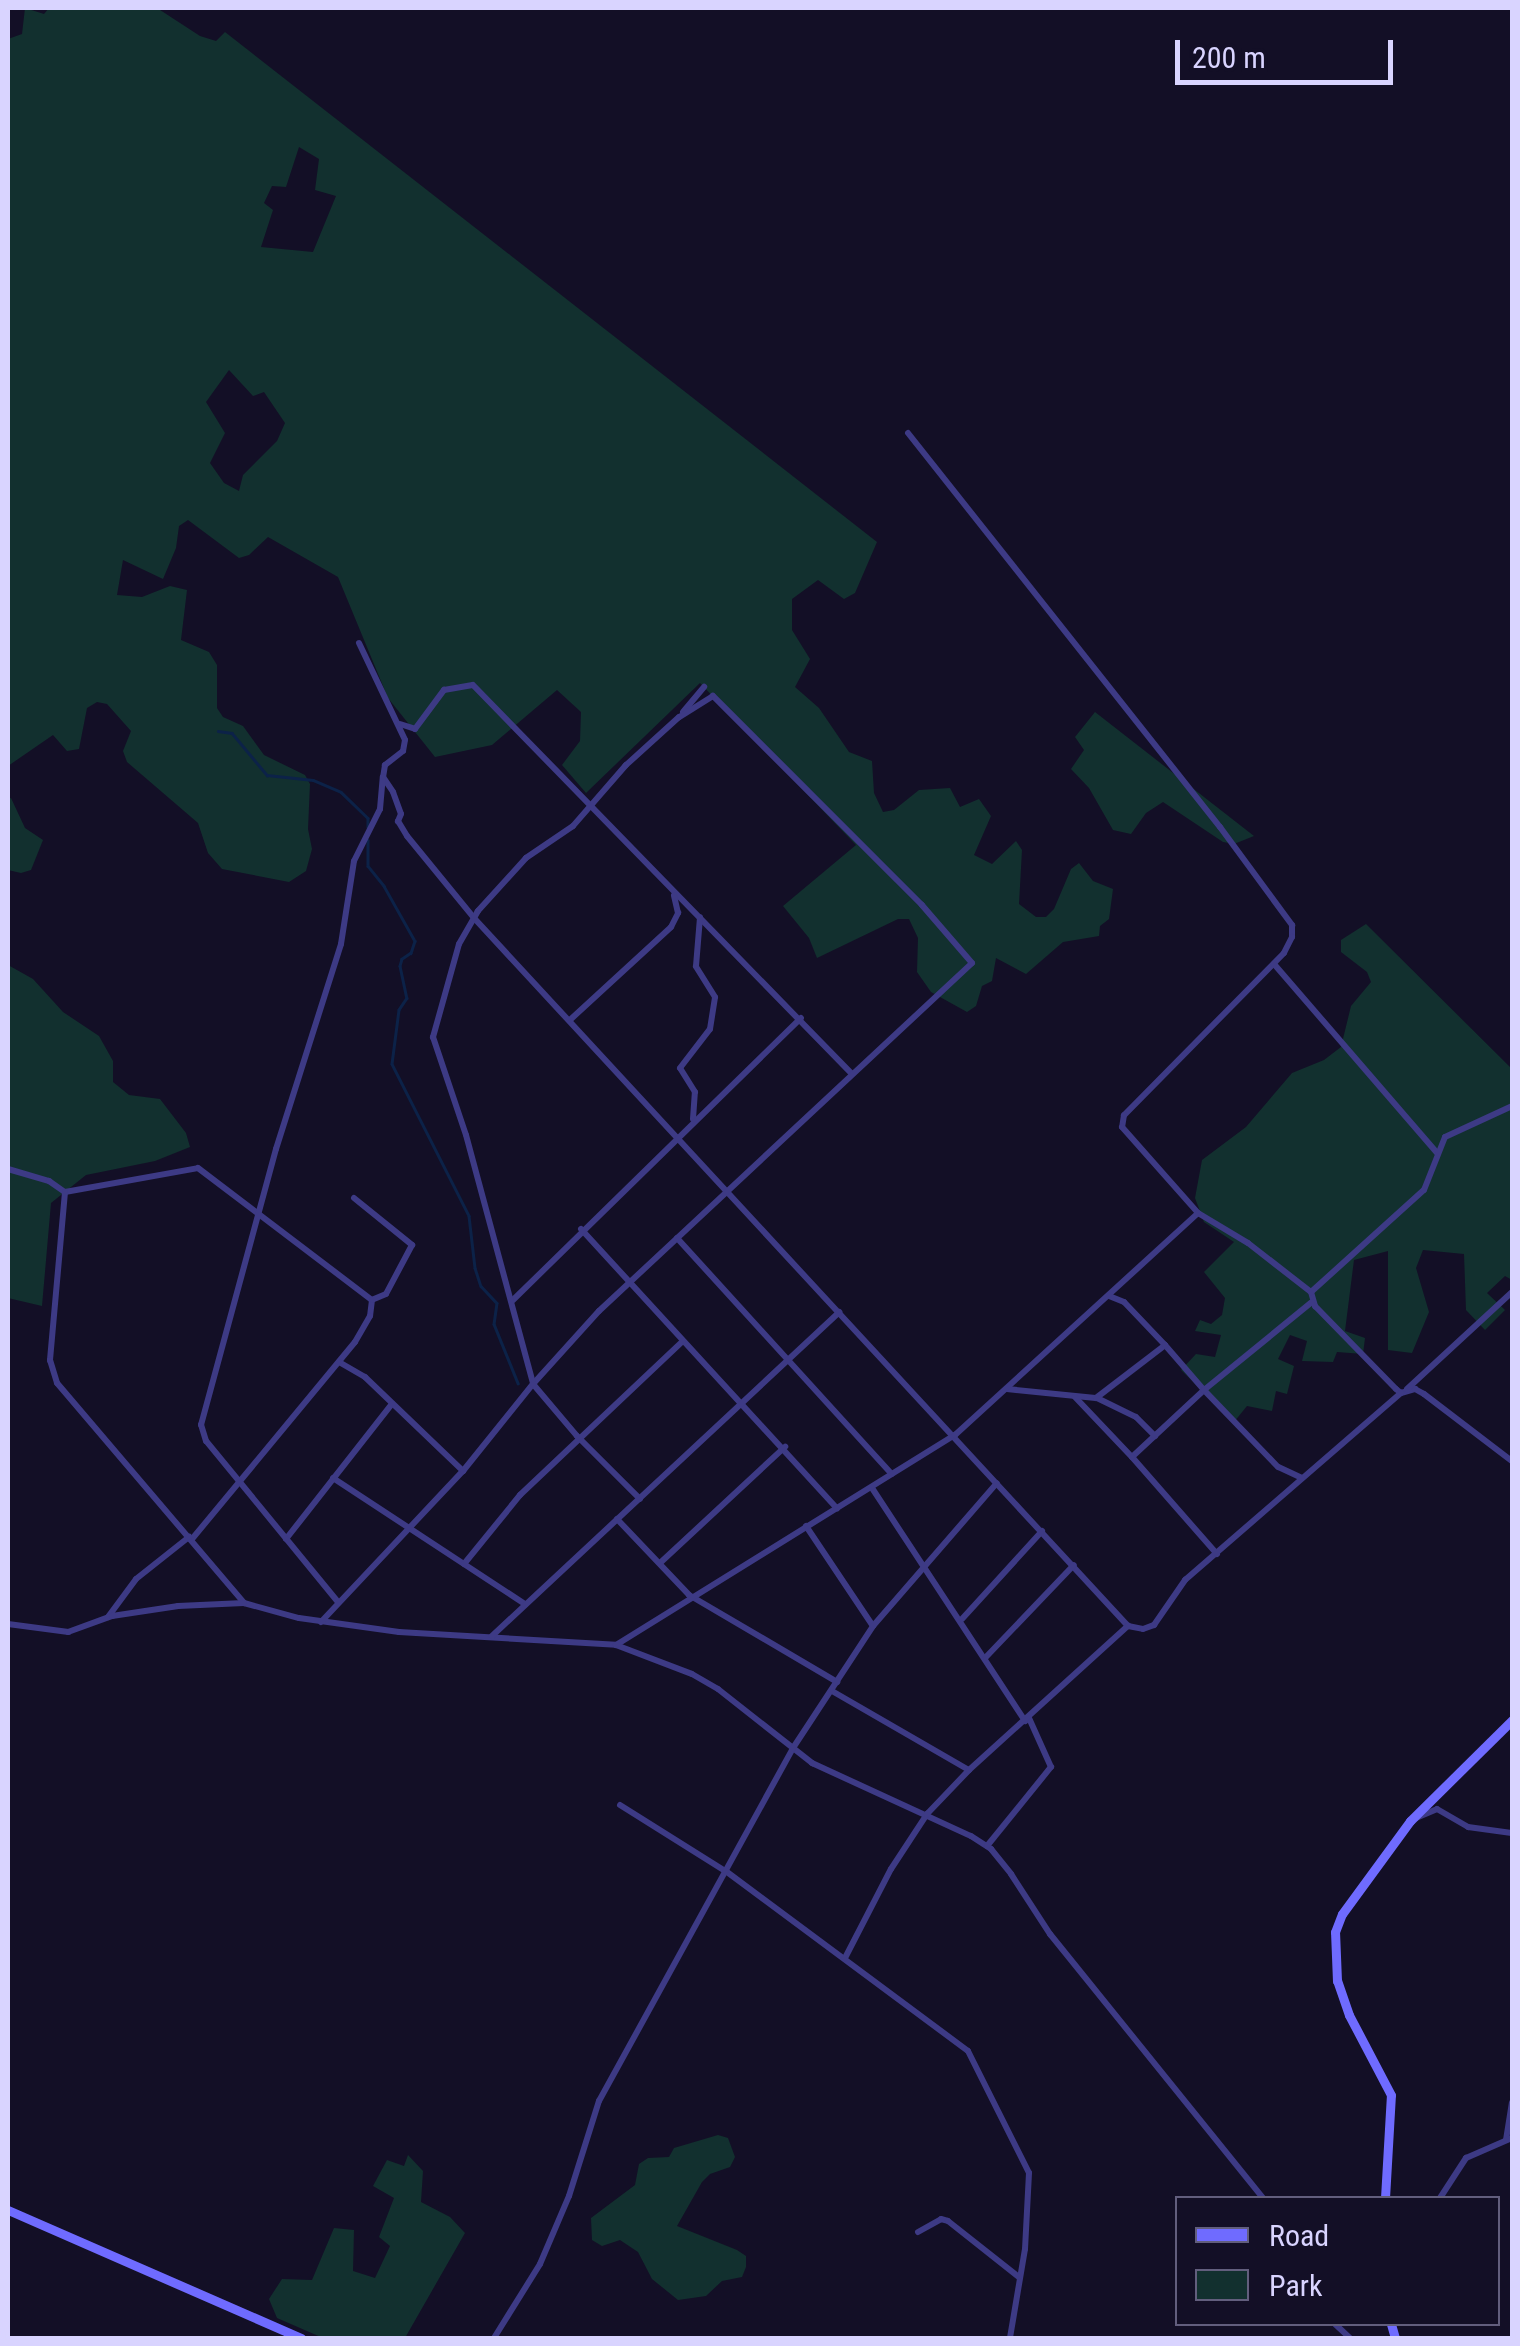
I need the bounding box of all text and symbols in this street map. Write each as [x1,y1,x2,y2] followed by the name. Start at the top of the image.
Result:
[1180,20,1398,82] scale bar
[1192,40,1266,75] text: 200 m
[1175,2196,1500,2326] legend
[1269,2218,1329,2253] text: Road
[1269,2268,1323,2303] text: Park

